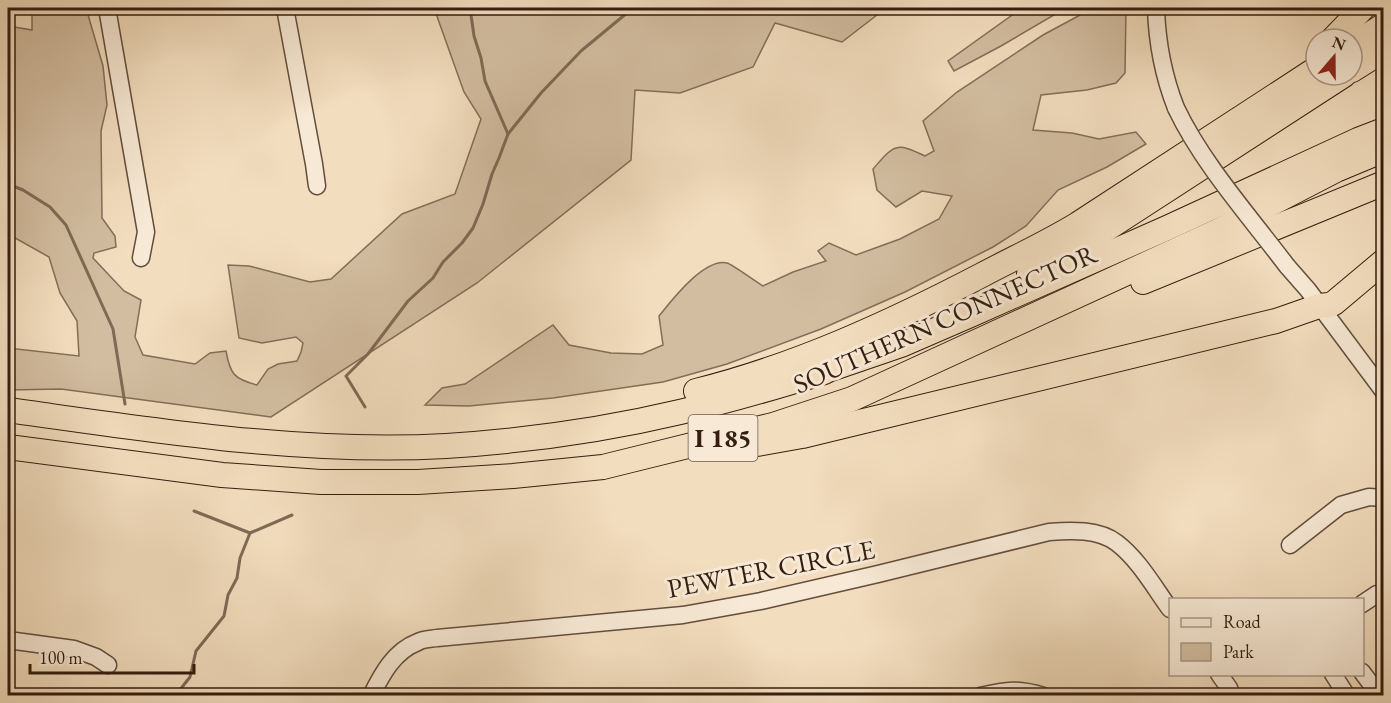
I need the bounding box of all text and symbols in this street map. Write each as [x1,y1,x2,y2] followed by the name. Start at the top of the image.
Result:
[1304,27,1364,87] north arrow
[1329,31,1349,55] text: N
[788,235,1103,401] street label: SOUTHERN CONNECTOR
[688,415,758,461] road number: I 185
[664,531,878,606] street label: PEWTER CIRCLE
[1169,598,1364,676] legend
[1223,610,1262,633] text: Road
[30,637,194,675] scale bar
[1223,640,1254,663] text: Park
[39,646,83,669] text: 100 m

